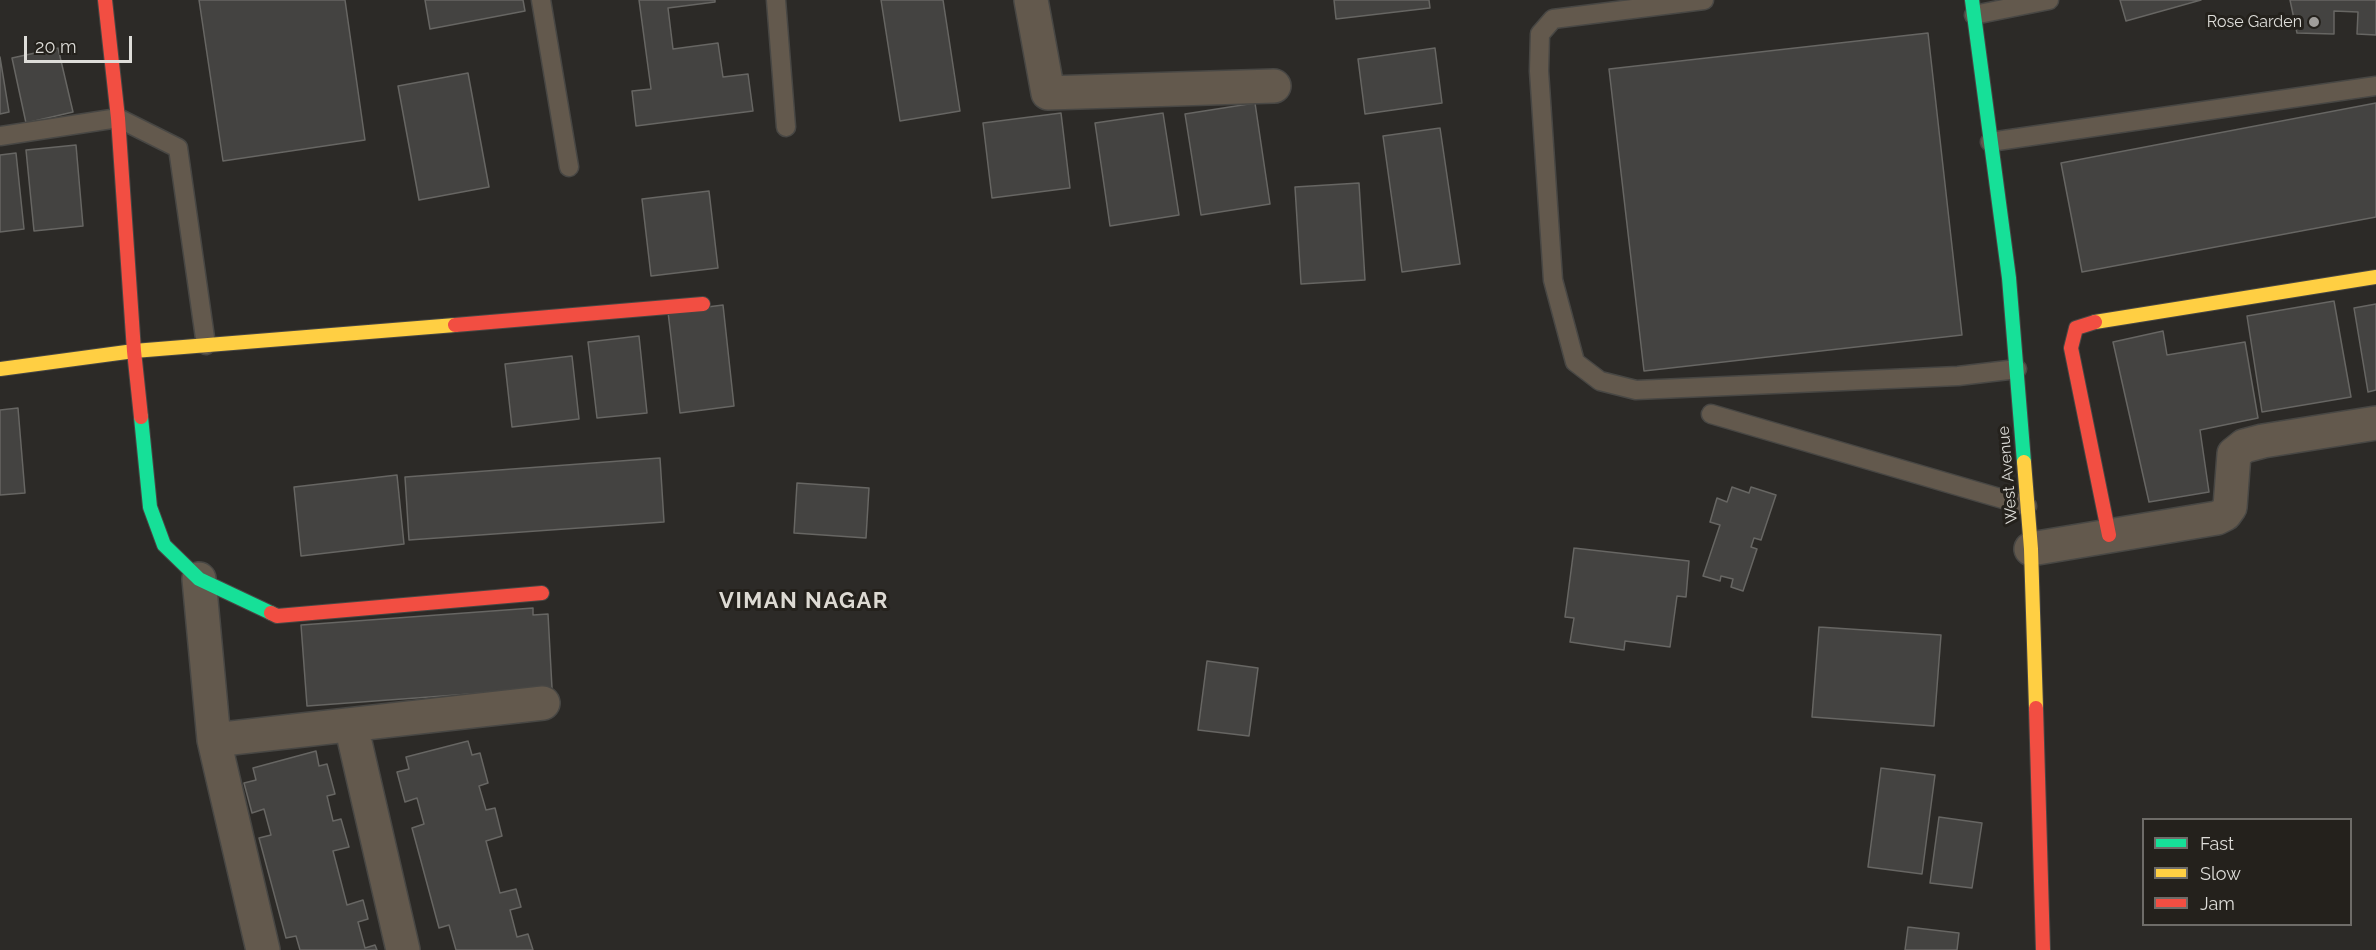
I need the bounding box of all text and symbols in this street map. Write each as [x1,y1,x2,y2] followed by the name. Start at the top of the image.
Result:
[2207,12,2302,32] place label: Rose Garden
[2307,15,2321,29] marker: Rose Garden
[27,24,135,62] scale bar
[35,36,77,57] text: 20 m
[1994,425,2022,525] street label: West Avenue
[719,588,889,614] district label: VIMAN NAGAR
[2142,818,2352,926] legend
[2200,833,2234,854] text: Fast
[2200,863,2241,884] text: Slow
[2200,893,2235,914] text: Jam

